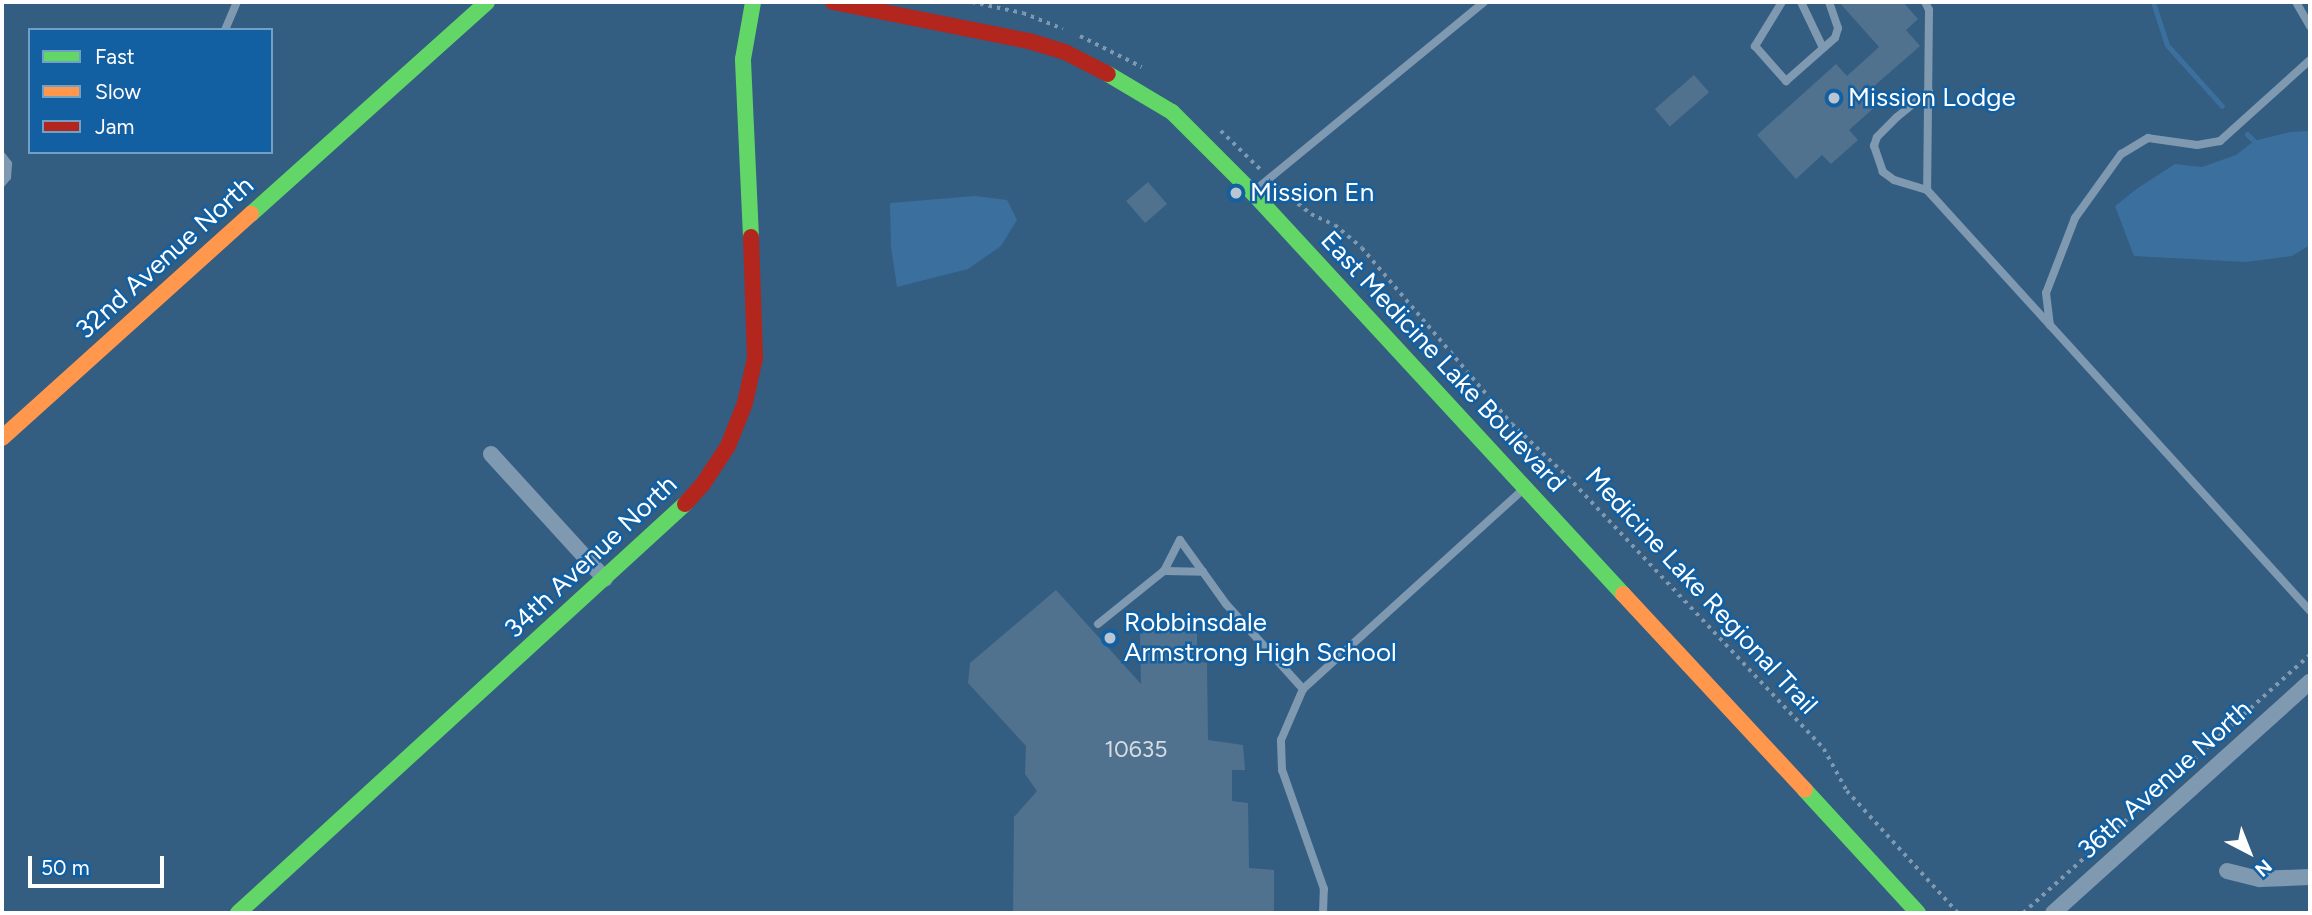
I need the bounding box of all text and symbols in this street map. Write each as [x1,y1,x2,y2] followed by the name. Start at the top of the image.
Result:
[28,28,273,154] legend
[95,44,135,69] text: Fast
[95,79,141,104] text: Slow
[1848,82,2016,114] place label: Mission Lodge
[1826,90,1842,106] marker: Mission Lodge
[95,114,134,139] text: Jam
[70,170,260,346] street label: 32nd Avenue North
[1250,177,1374,209] place label: Mission En
[1228,185,1244,201] marker: Mission En
[1314,225,1572,499] street label: East Medicine Lake Boulevard
[1578,461,1824,721] street label: Medicine Lake Regional Trail
[499,469,683,645] street label: 34th Avenue North
[1124,607,1397,668] place label: Robbinsdale Armstrong High School
[1102,630,1118,646] marker: Robbinsdale Armstrong High School
[2072,694,2258,866] street label: 36th Avenue North
[1105,735,1167,763] house number: 10635
[2214,817,2284,887] north arrow
[32,842,168,886] scale bar
[41,855,90,880] text: 50 m
[2250,855,2277,881] text: N

